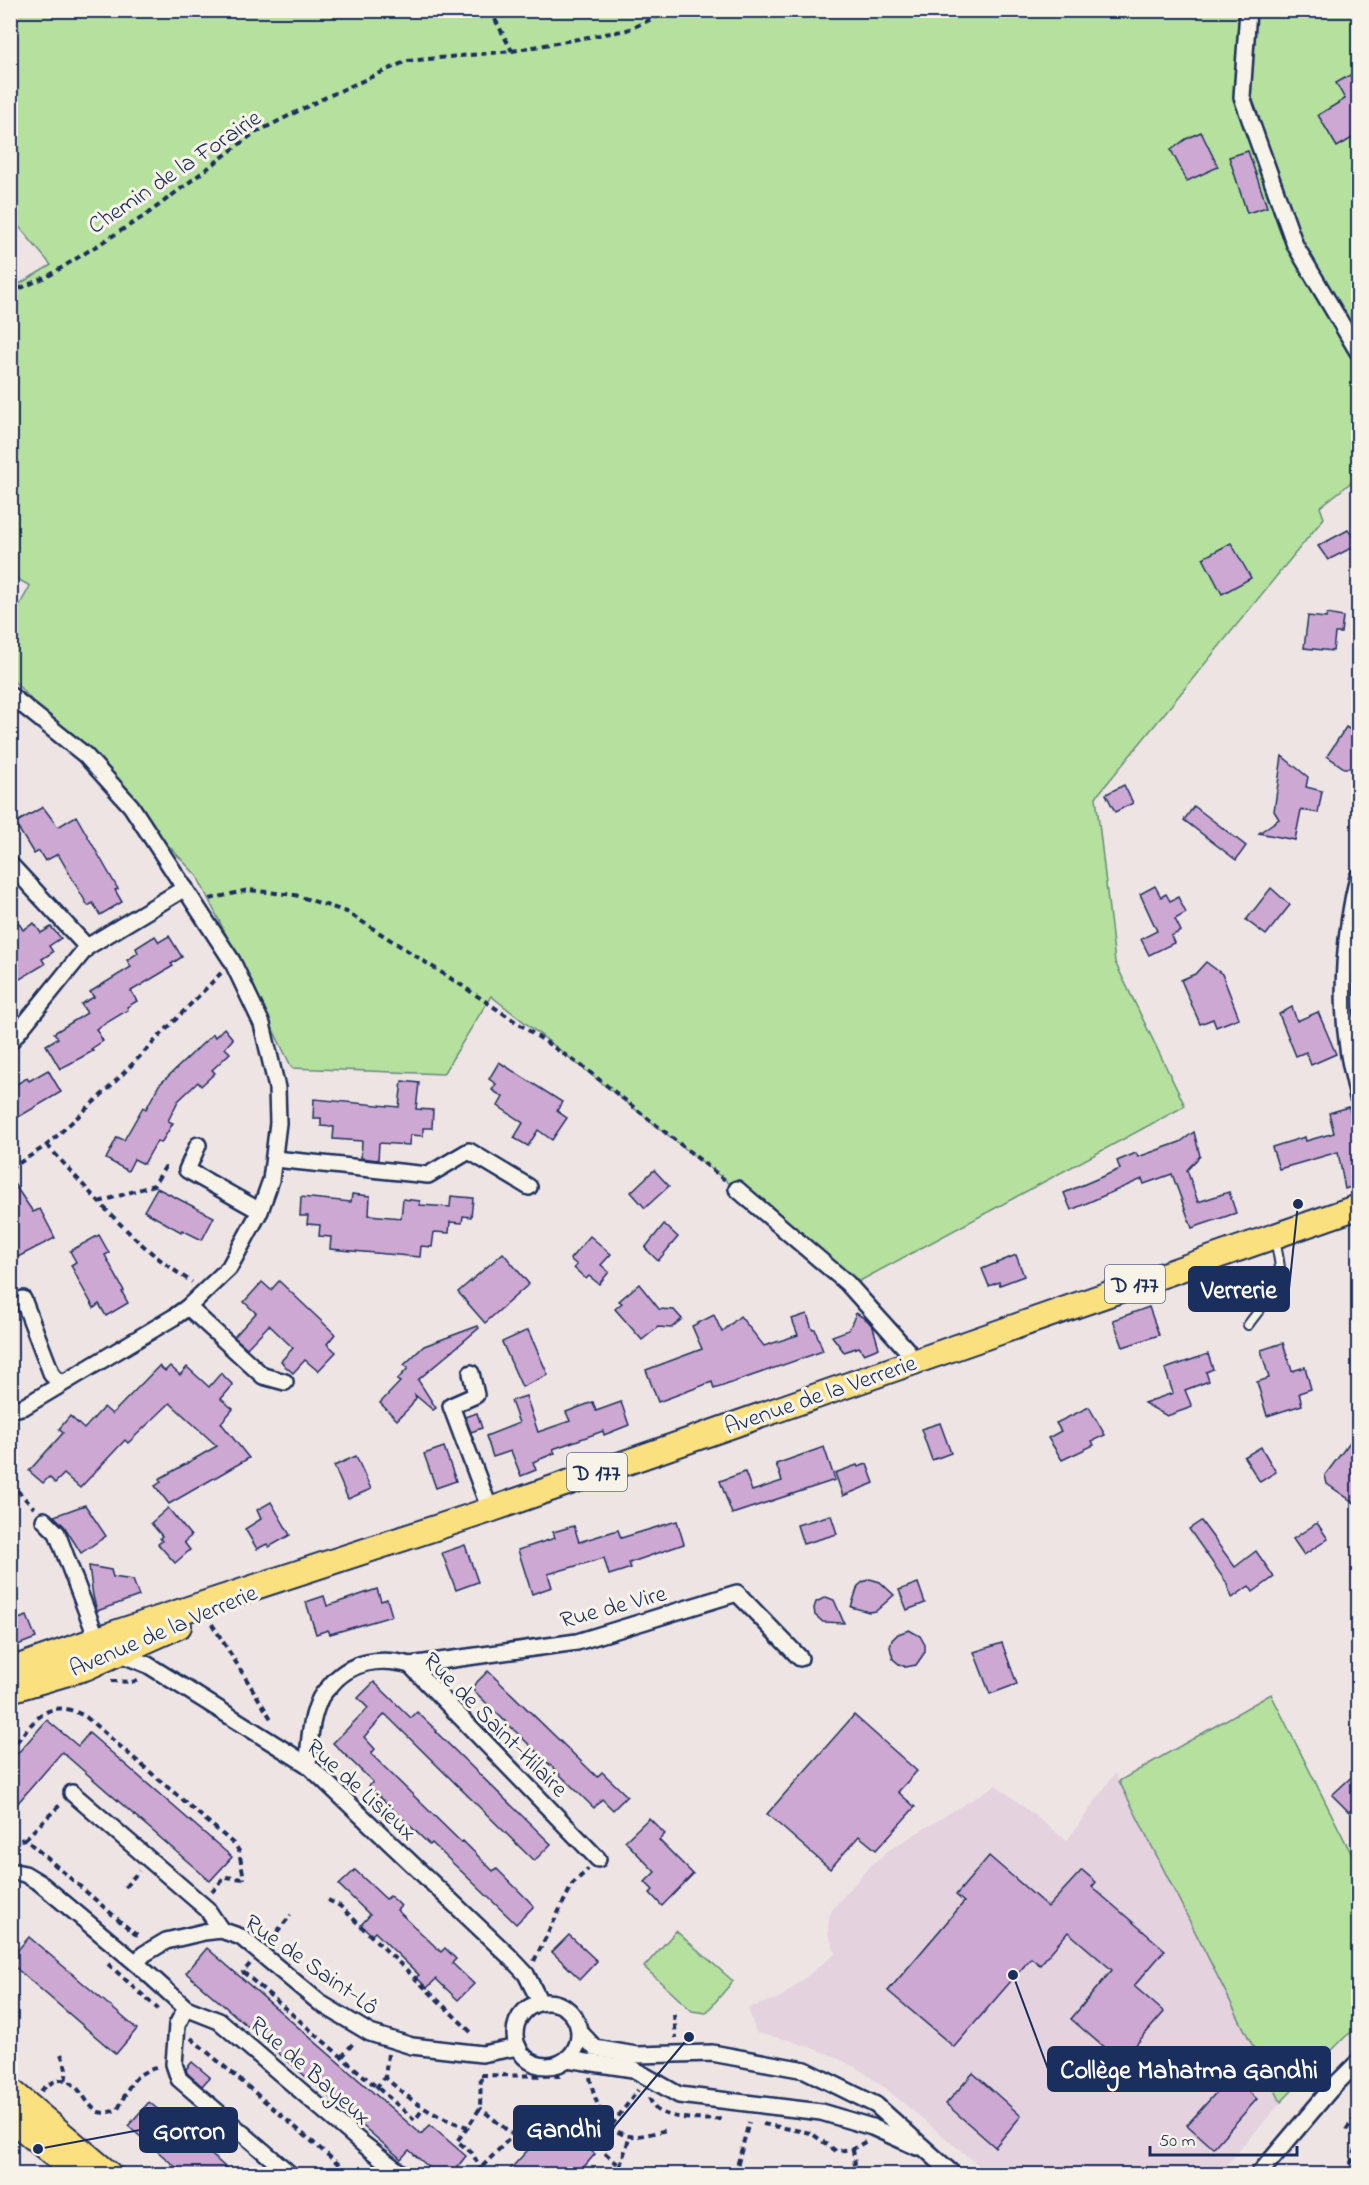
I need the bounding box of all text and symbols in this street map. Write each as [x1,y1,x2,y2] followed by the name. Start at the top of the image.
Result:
[82,102,269,244] street label: Chemin de la Forairie
[1105,1265,1165,1303] road number: D 177
[1189,1267,1289,1311] callout: Verrerie
[1200,1273,1278,1311] text: Verrerie
[720,1347,922,1446] street label: Avenue de la Verrerie
[567,1453,627,1491] road number: D 177
[65,1577,264,1688] street label: Avenue de la Verrerie
[557,1577,671,1639] street label: Rue de Vire
[414,1645,575,1807] street label: Rue de Saint-Hilaire
[297,1731,424,1850] street label: Rue de Lisieux
[236,1907,385,2025] street label: Rue de Saint-Lô
[240,2009,378,2136] street label: Rue de Bayeux
[1048,2047,1330,2091] callout: Collège Mahatma Gandhi
[1060,2053,1318,2092] text: Collège Mahatma Gandhi
[514,2106,613,2150] callout: Gandhi
[140,2108,237,2152] callout: Gorron
[527,2112,601,2150] text: Gandhi
[153,2114,225,2152] text: Gorron
[1150,2119,1297,2157] scale bar
[1159,2129,1196,2155] text: 50 m

